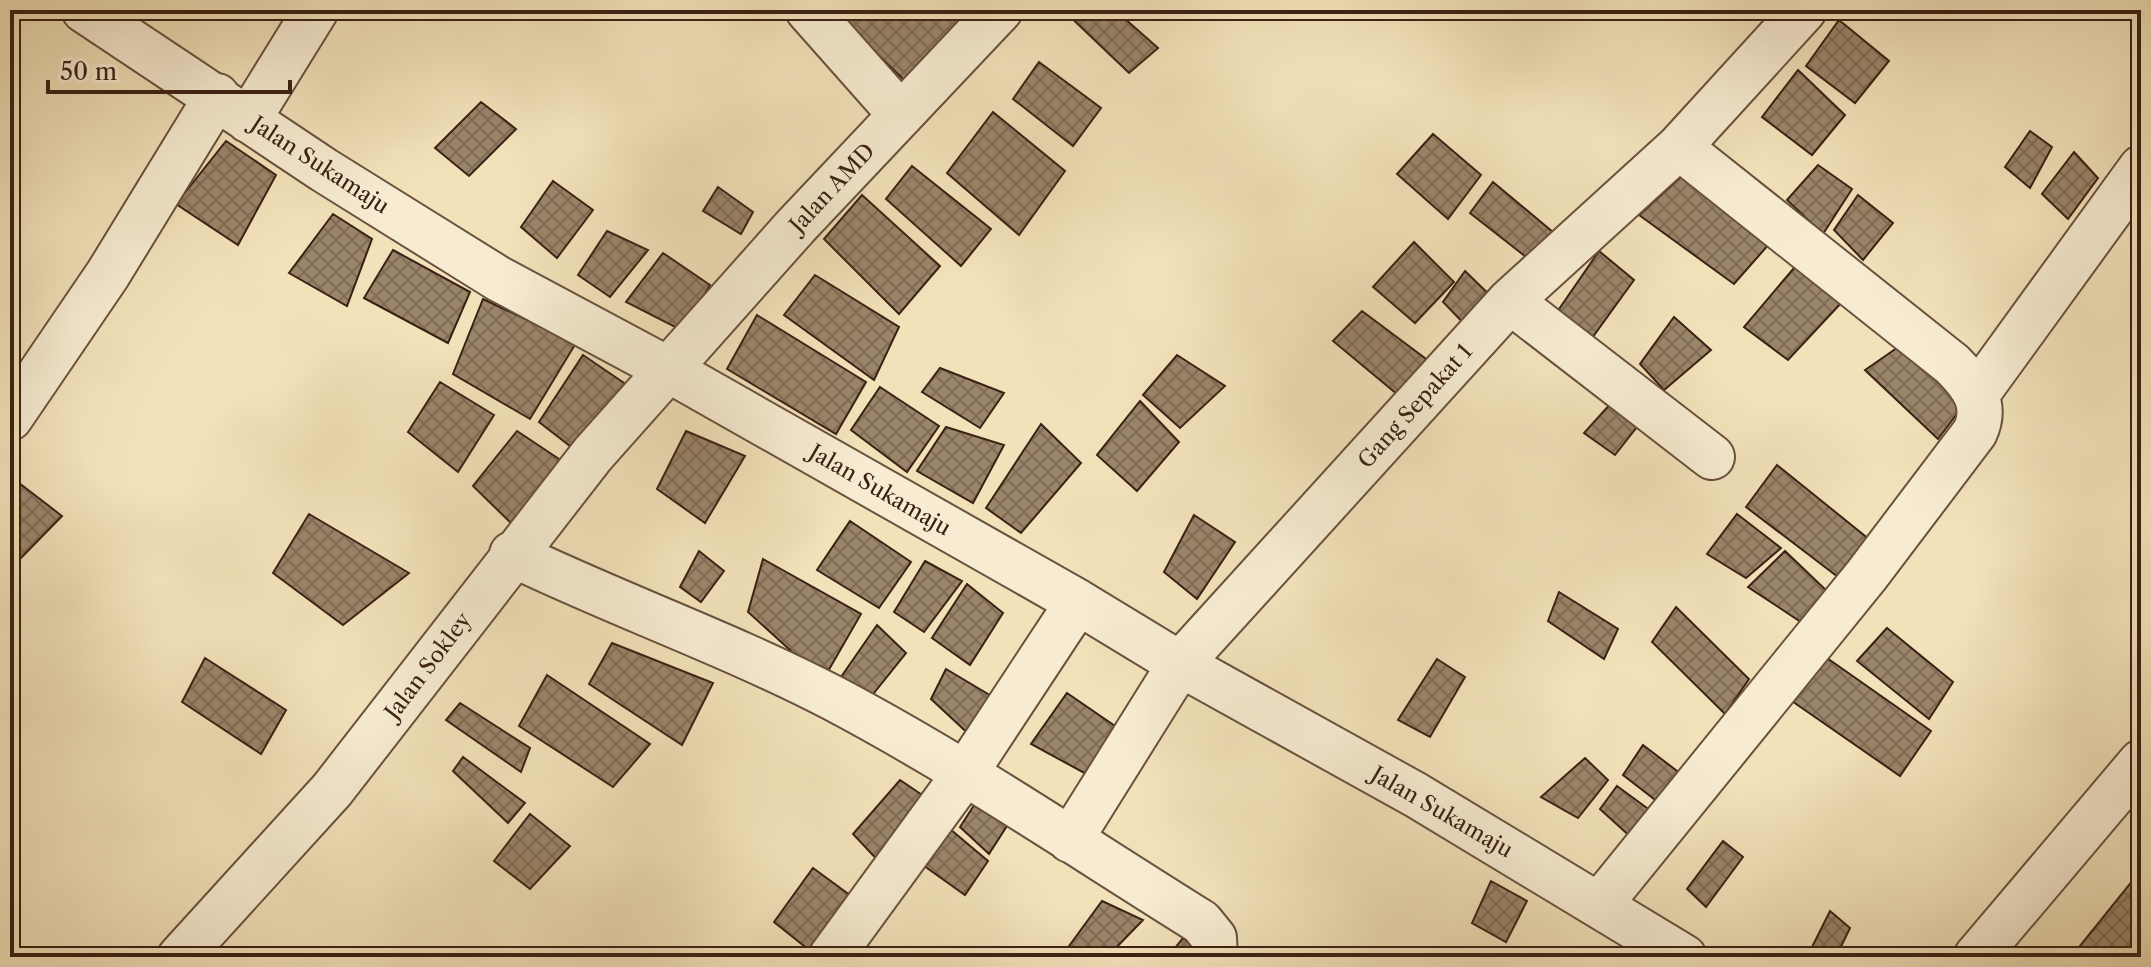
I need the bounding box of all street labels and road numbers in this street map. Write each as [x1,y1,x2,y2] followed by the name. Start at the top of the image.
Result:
[243,109,394,220] street label: Jalan Sukamaju
[782,138,880,240] street label: Jalan AMD
[1352,338,1478,474] street label: Gang Sepakat 1
[802,437,956,542] street label: Jalan Sukamaju
[377,607,477,727] street label: Jalan Sokley
[1364,759,1518,864] street label: Jalan Sukamaju

